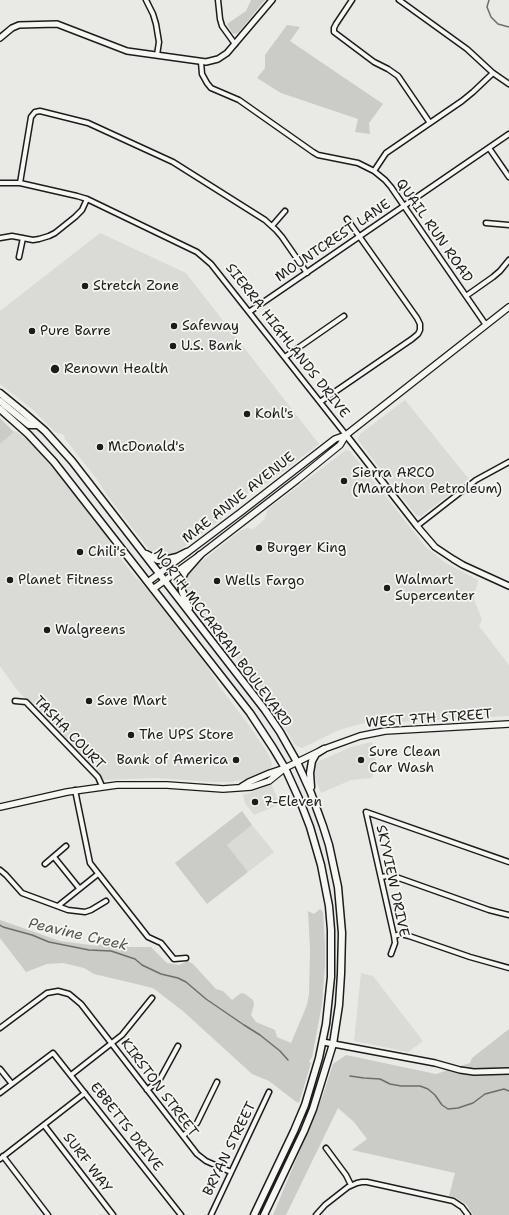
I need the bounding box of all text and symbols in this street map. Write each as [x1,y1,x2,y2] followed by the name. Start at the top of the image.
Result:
[392,176,476,286] street label: QUAIL RUN ROAD
[272,196,394,286] street label: MOUNTCREST LANE
[221,260,353,422] street label: SIERRA HIGHLANDS DRIVE
[93,278,179,294] place label: Stretch Zone
[80,281,90,291] marker: Stretch Zone
[182,318,239,334] place label: Safeway
[169,321,179,331] marker: Safeway
[40,323,111,339] place label: Pure Barre
[27,326,37,336] marker: Pure Barre
[181,338,242,354] place label: U.S. Bank
[168,341,178,351] marker: U.S. Bank
[64,361,169,377] place label: Renown Health
[49,363,61,375] marker: Renown Health
[255,406,294,422] place label: Kohl's
[242,409,252,419] marker: Kohl's
[108,439,185,455] place label: McDonald's
[95,442,105,452] marker: McDonald's
[179,449,299,547] street label: MAE ANNE AVENUE
[352,465,502,498] place label: Sierra ARCO (Marathon Petroleum)
[339,476,349,486] marker: Sierra ARCO (Marathon Petroleum)
[267,540,346,556] place label: Burger King
[254,543,264,553] marker: Burger King
[88,544,126,560] place label: Chili's
[149,545,295,731] street label: NORTH MCCARRAN BOULEVARD
[75,547,85,557] marker: Chili's
[18,572,113,588] place label: Planet Fitness
[395,572,475,604] place label: Walmart Supercenter
[225,573,304,589] place label: Wells Fargo
[5,575,15,585] marker: Planet Fitness
[212,576,222,586] marker: Wells Fargo
[382,583,392,593] marker: Walmart Supercenter
[55,622,126,638] place label: Walgreens
[42,625,52,635] marker: Walgreens
[30,693,108,773] street label: TASHA COURT
[97,693,167,709] place label: Save Mart
[84,696,94,706] marker: Save Mart
[365,706,493,732] street label: WEST 7TH STREET
[139,727,234,743] place label: The UPS Store
[126,730,136,740] marker: The UPS Store
[369,744,441,776] place label: Sure Clean Car Wash
[116,752,228,768] place label: Bank of America
[231,755,241,765] marker: Bank of America
[356,755,366,765] marker: Sure Clean Car Wash
[263,794,322,810] place label: 7-Eleven
[250,797,260,807] marker: 7-Eleven
[372,823,412,939] street label: SKYVIEW DRIVE
[27,915,129,955] water label: Peavine Creek
[117,1036,201,1140] street label: KIRSTON STREET
[86,1079,166,1175] street label: EBBETTS DRIVE
[200,1099,260,1199] street label: BRYAN STREET
[59,1130,115,1196] street label: SURF WAY

